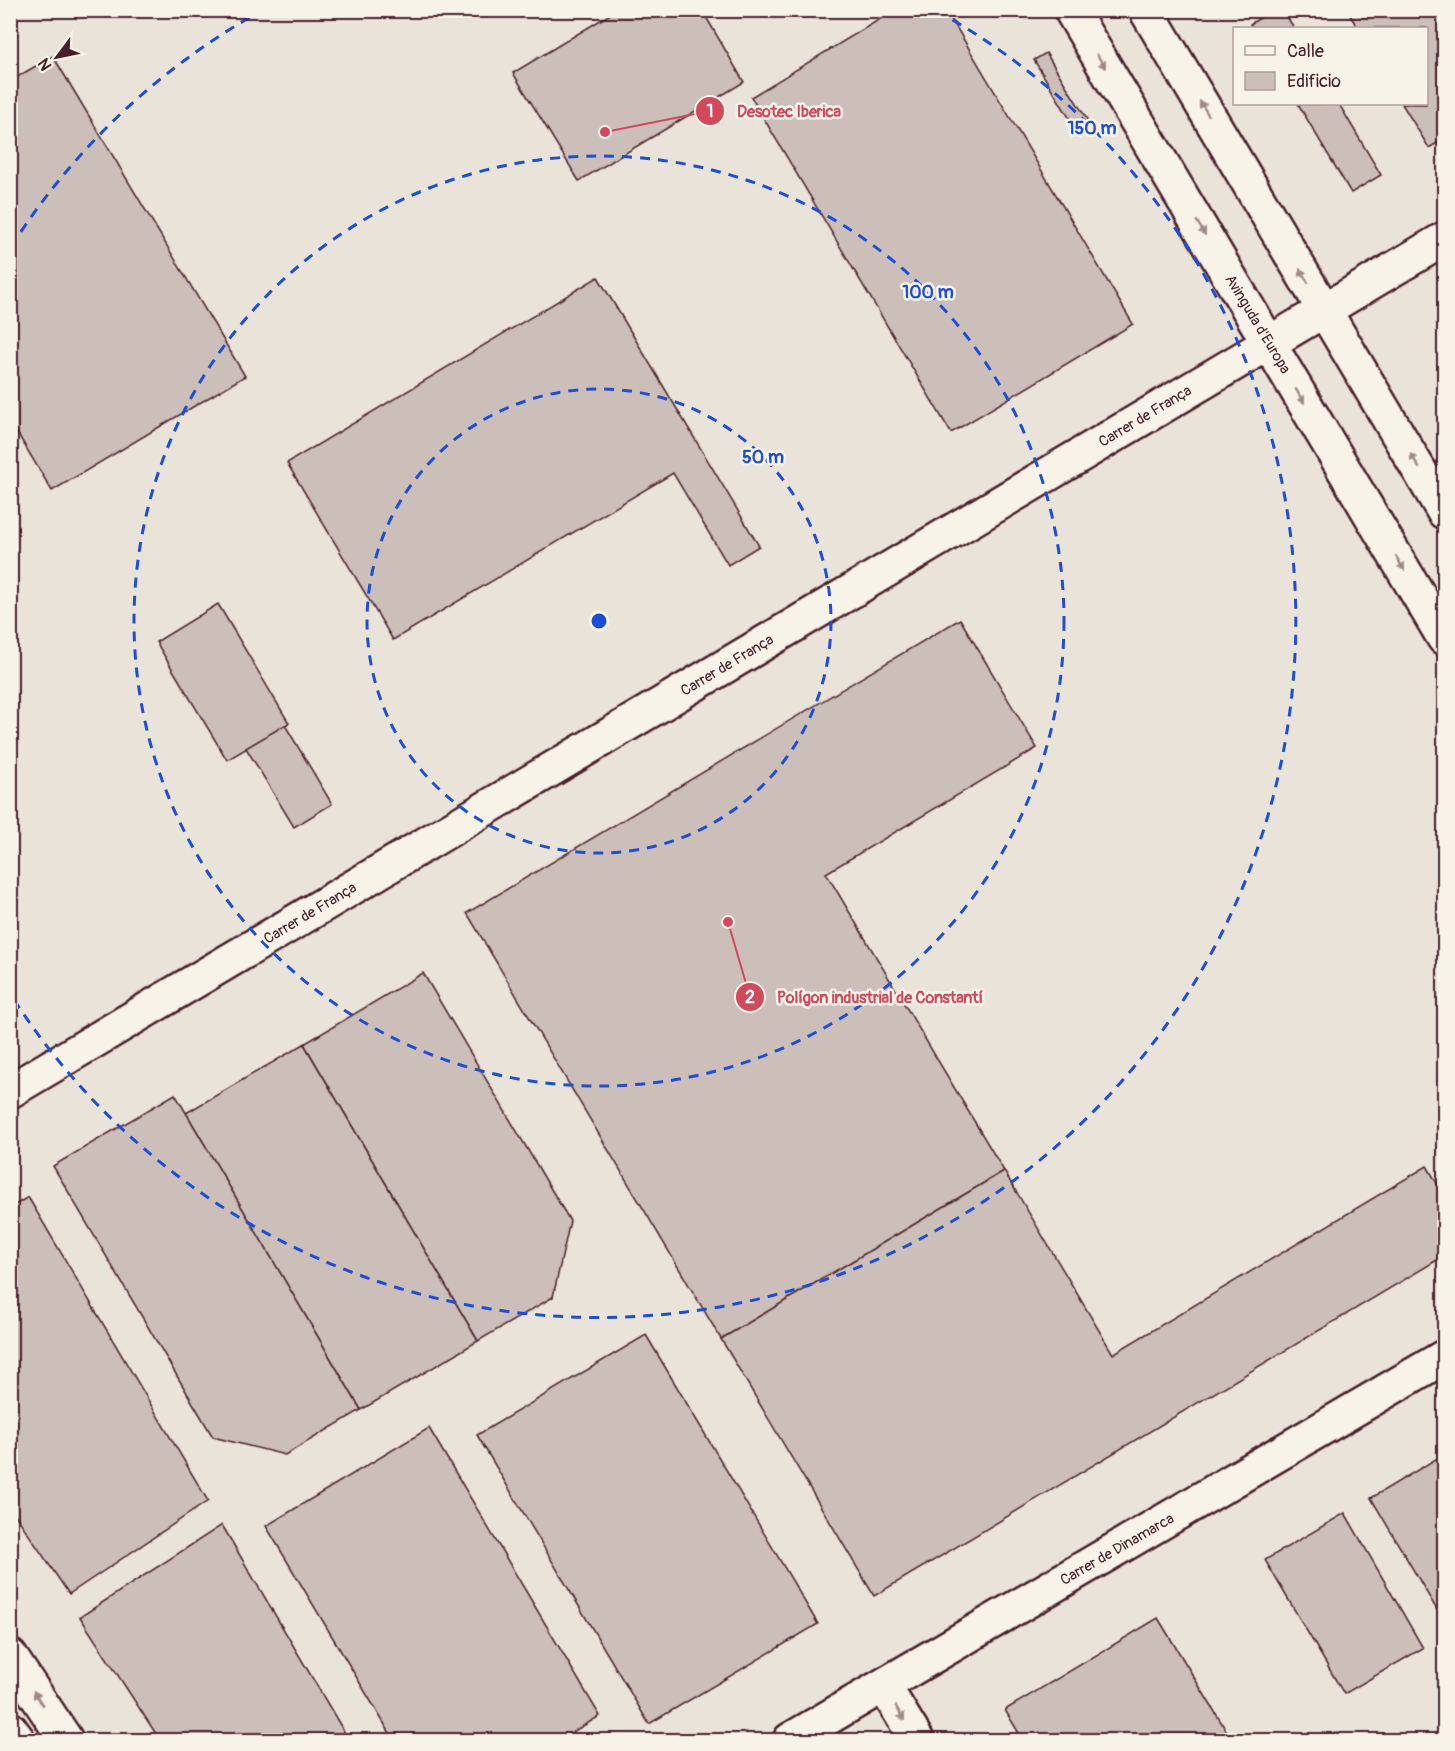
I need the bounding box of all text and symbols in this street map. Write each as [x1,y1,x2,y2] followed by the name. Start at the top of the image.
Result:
[27,27,87,87] north arrow
[1233,27,1428,105] legend
[1287,40,1324,63] text: Calle
[1095,53,1106,69] one-way arrow
[34,54,56,74] text: N
[1287,70,1341,93] text: Edificio
[695,94,853,128] callout: Desotec Iberica
[706,100,714,123] text: 1
[1199,100,1210,116] one-way arrow
[737,102,842,122] text: Desotec Iberica
[1068,117,1117,140] text: 150 m
[1195,220,1206,236] one-way arrow
[1299,267,1309,284] one-way arrow
[1221,271,1295,377] street label: Avinguda d'Europa
[902,281,954,304] text: 100 m
[1095,381,1195,452] street label: Carrer de França
[1295,388,1306,404] one-way arrow
[742,446,784,469] text: 50 m
[1409,453,1420,469] one-way arrow
[1395,555,1406,571] one-way arrow
[589,611,609,631] centre of rings
[677,630,777,701] street label: Carrer de França
[260,878,360,949] street label: Carrer de França
[735,980,995,1014] callout: Polígon industrial de Constantí
[745,986,755,1009] text: 2
[777,988,984,1008] text: Polígon industrial de Constantí
[1057,1509,1178,1590] street label: Carrer de Dinamarca
[32,1691,44,1707] one-way arrow
[895,1705,906,1721] one-way arrow

